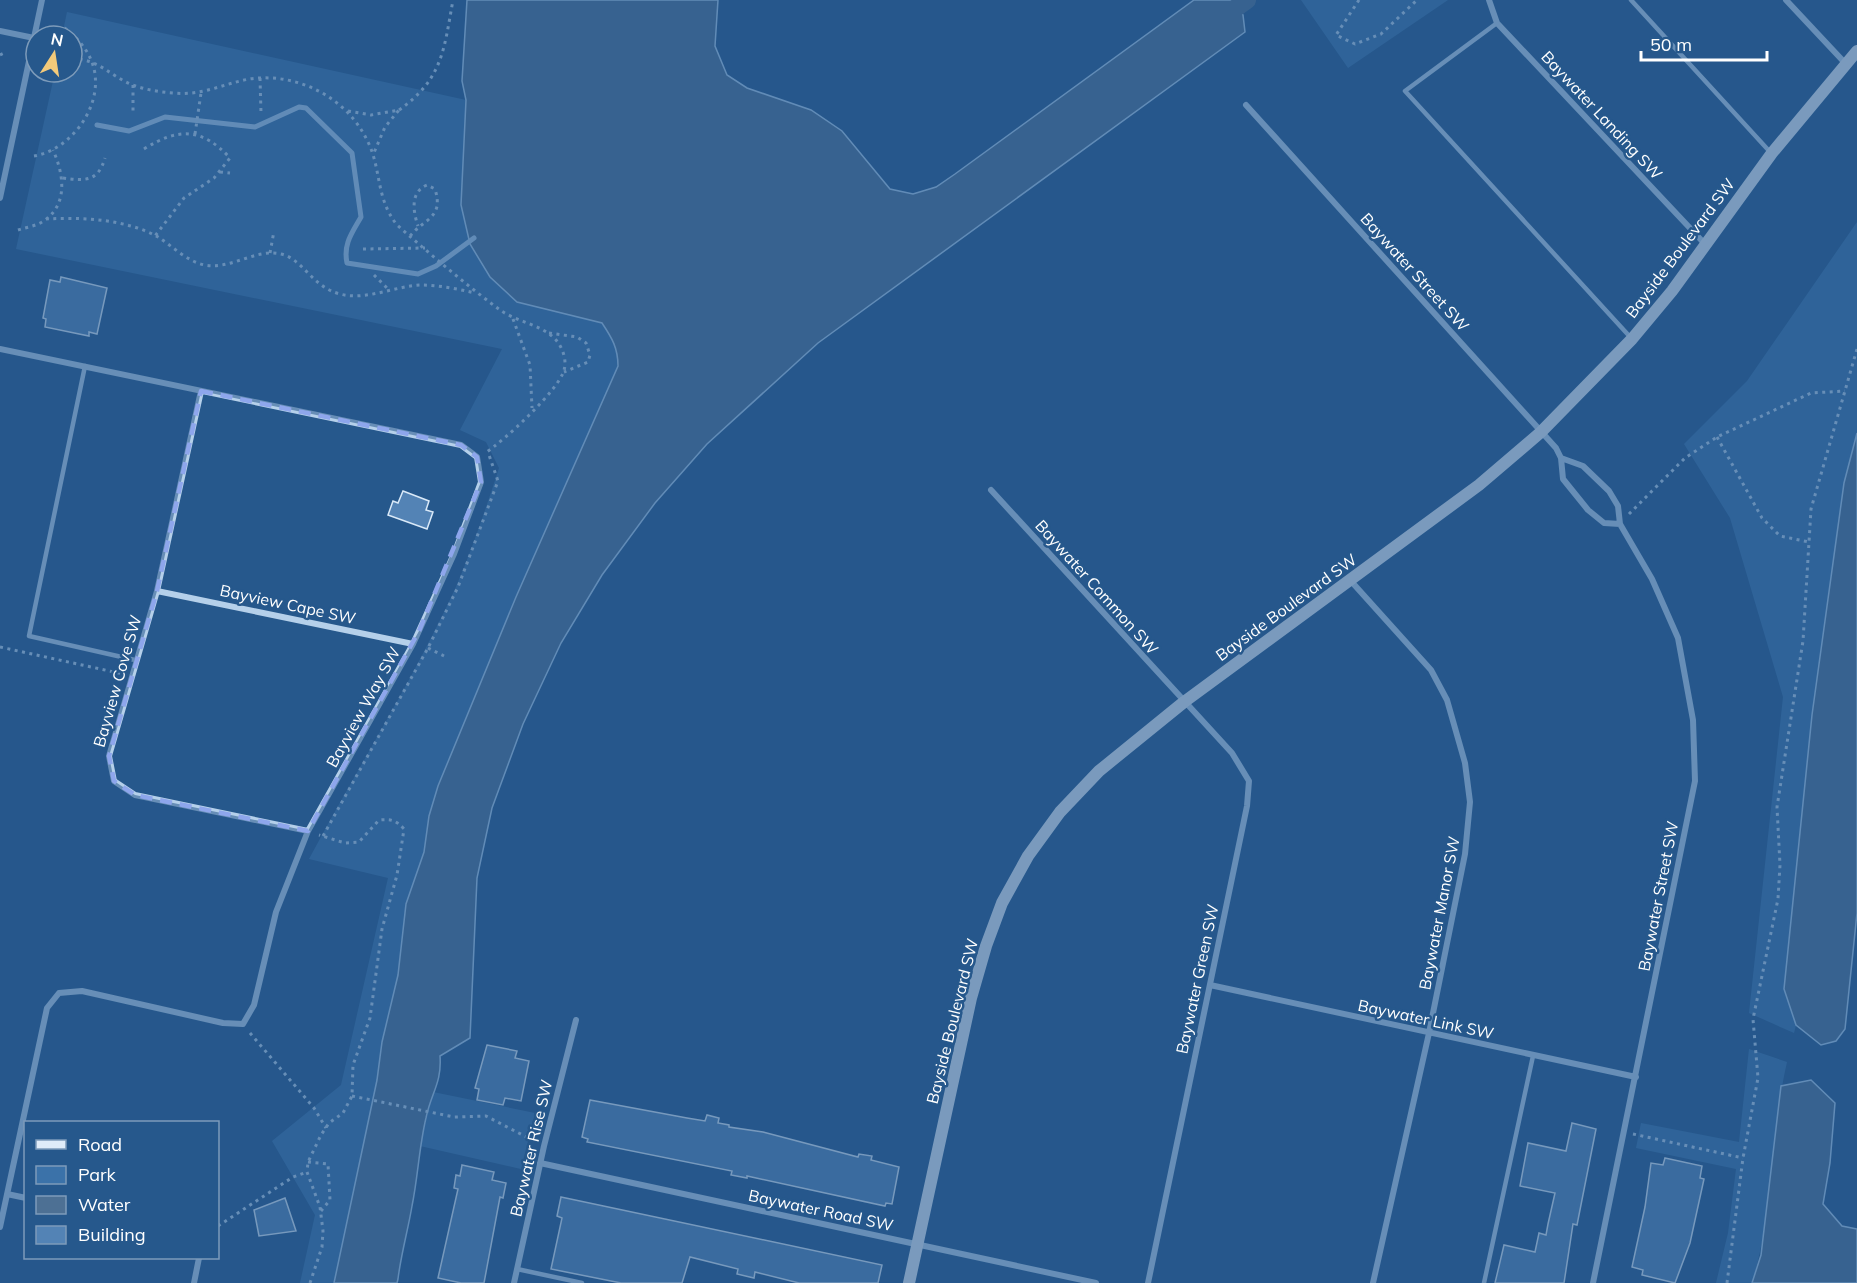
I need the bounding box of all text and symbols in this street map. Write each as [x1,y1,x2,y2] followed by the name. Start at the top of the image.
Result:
[24,24,84,84] north arrow
[1641,24,1767,62] scale bar
[49,28,65,50] text: N
[1650,33,1692,56] text: 50 m
[1537,47,1667,184] street label: Baywater Landing SW
[1621,174,1739,322] street label: Bayside Boulevard SW
[1357,209,1474,336] street label: Baywater Street SW
[1031,515,1163,659] street label: Baywater Common SW
[1212,549,1361,665] street label: Bayside Boulevard SW
[218,580,358,628] street label: Bayview Cape SW
[89,613,145,749] street label: Bayview Cove SW
[322,643,405,771] street label: Bayview Way SW
[1634,819,1682,973] street label: Baywater Street SW
[1414,834,1464,991] street label: Baywater Manor SW
[1171,902,1223,1056] street label: Baywater Green SW
[922,936,982,1106] street label: Bayside Boulevard SW
[1356,995,1496,1043] street label: Baywater Link SW
[506,1077,557,1218] street label: Baywater Rise SW
[24,1121,219,1259] legend
[78,1133,122,1156] text: Road
[78,1163,117,1186] text: Park
[747,1185,895,1235] street label: Baywater Road SW
[78,1193,131,1216] text: Water
[78,1223,146,1246] text: Building

